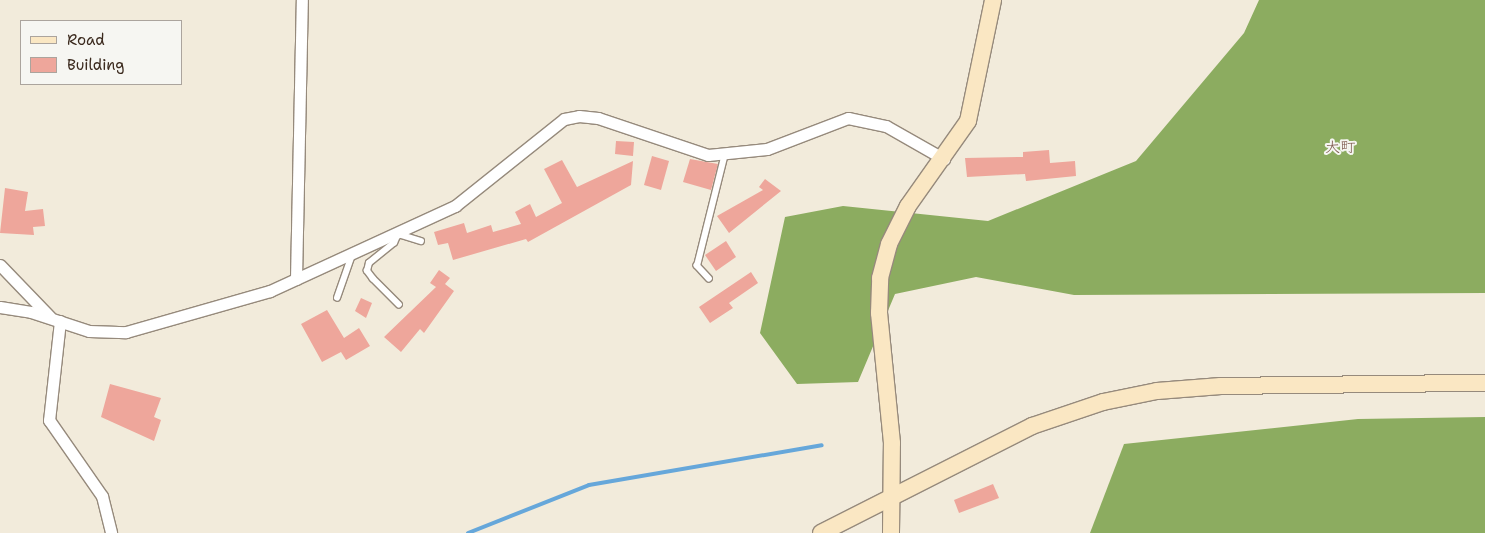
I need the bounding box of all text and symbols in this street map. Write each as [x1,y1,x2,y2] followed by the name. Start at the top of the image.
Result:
[20,20,182,85] legend
[67,30,105,50] text: Road
[67,55,124,75] text: Building
[1325,139,1355,157] district label: 大町

